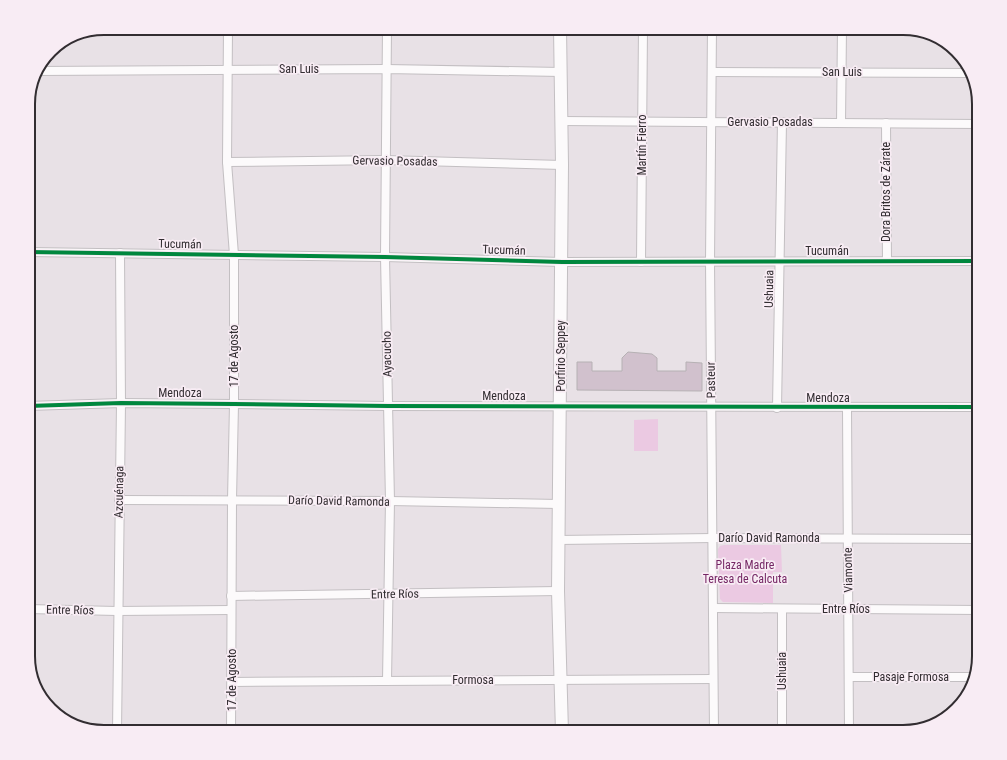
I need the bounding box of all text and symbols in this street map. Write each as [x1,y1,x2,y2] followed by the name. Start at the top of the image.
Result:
[279,62,319,76] street label: San Luis
[822,65,862,79] street label: San Luis
[635,114,649,176] street label: Martín Fierro
[727,115,813,129] street label: Gervasio Posadas
[879,142,893,242] street label: Dora Britos de Zárate
[352,153,438,169] street label: Gervasio Posadas
[158,237,202,251] street label: Tucumán
[482,242,526,258] street label: Tucumán
[805,244,849,258] street label: Tucumán
[762,270,776,308] street label: Ushuaia
[554,320,568,392] street label: Porfirio Seppey
[227,325,241,387] street label: 17 de Agosto
[380,331,394,377] street label: Ayacucho
[704,361,718,398] street label: Pasteur
[158,386,202,400] street label: Mendoza
[482,389,526,403] street label: Mendoza
[806,391,850,405] street label: Mendoza
[112,465,126,518] street label: Azcuénaga
[288,493,390,509] street label: Darío David Ramonda
[718,531,820,545] street label: Darío David Ramonda
[841,547,855,593] street label: Viamonte
[703,558,788,586] park label: Plaza Madre Teresa de Calcuta
[371,587,419,601] street label: Entre Ríos
[822,602,870,616] street label: Entre Ríos
[46,603,94,617] street label: Entre Ríos
[225,649,239,711] street label: 17 de Agosto
[775,652,789,690] street label: Ushuaia
[873,670,949,684] street label: Pasaje Formosa
[452,673,494,687] street label: Formosa

